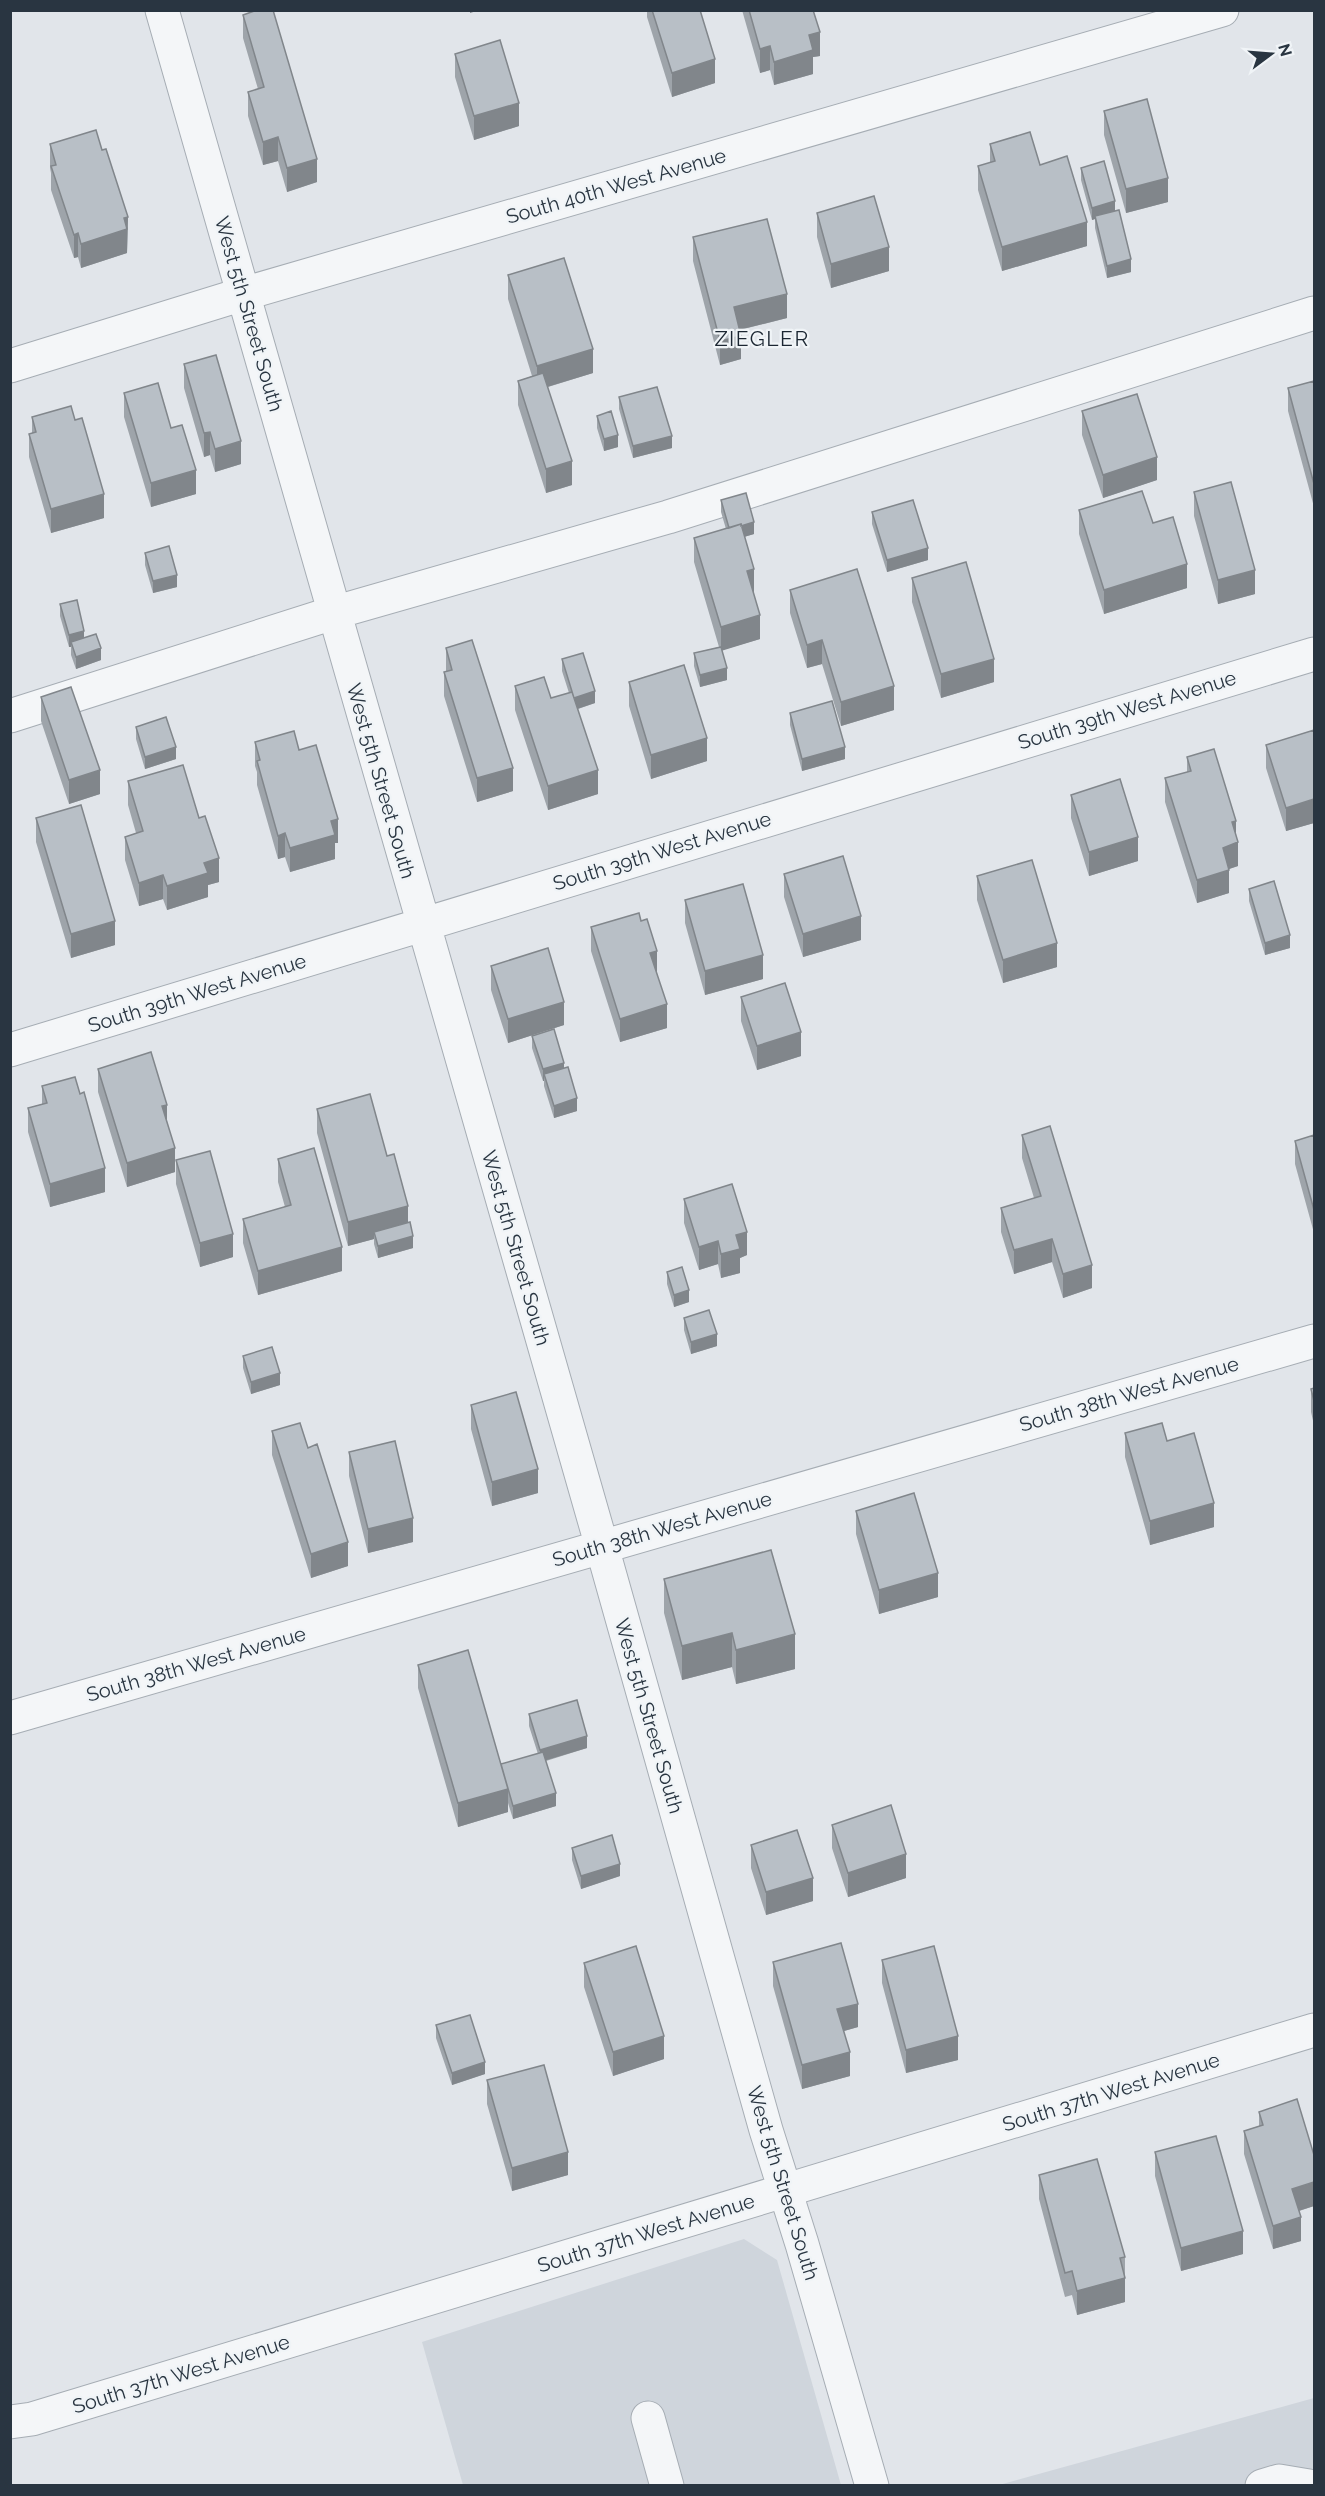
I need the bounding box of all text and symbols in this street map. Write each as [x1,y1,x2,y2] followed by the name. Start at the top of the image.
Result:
[1241,24,1301,84] north arrow
[1274,42,1296,58] text: N
[503,143,729,229] street label: South 40th West Avenue
[210,214,288,414] street label: West 5th Street South
[714,326,810,351] district label: ZIEGLER
[1015,665,1239,755] street label: South 39th West Avenue
[342,681,420,881] street label: West 5th Street South
[550,806,774,896] street label: South 39th West Avenue
[85,948,309,1038] street label: South 39th West Avenue
[477,1148,555,1348] street label: West 5th Street South
[1017,1351,1242,1437] street label: South 38th West Avenue
[550,1486,775,1572] street label: South 38th West Avenue
[610,1616,688,1816] street label: West 5th Street South
[84,1621,309,1707] street label: South 38th West Avenue
[1000,2047,1223,2136] street label: South 37th West Avenue
[742,2083,824,2283] street label: West 5th Street South
[535,2188,758,2277] street label: South 37th West Avenue
[70,2329,293,2418] street label: South 37th West Avenue

